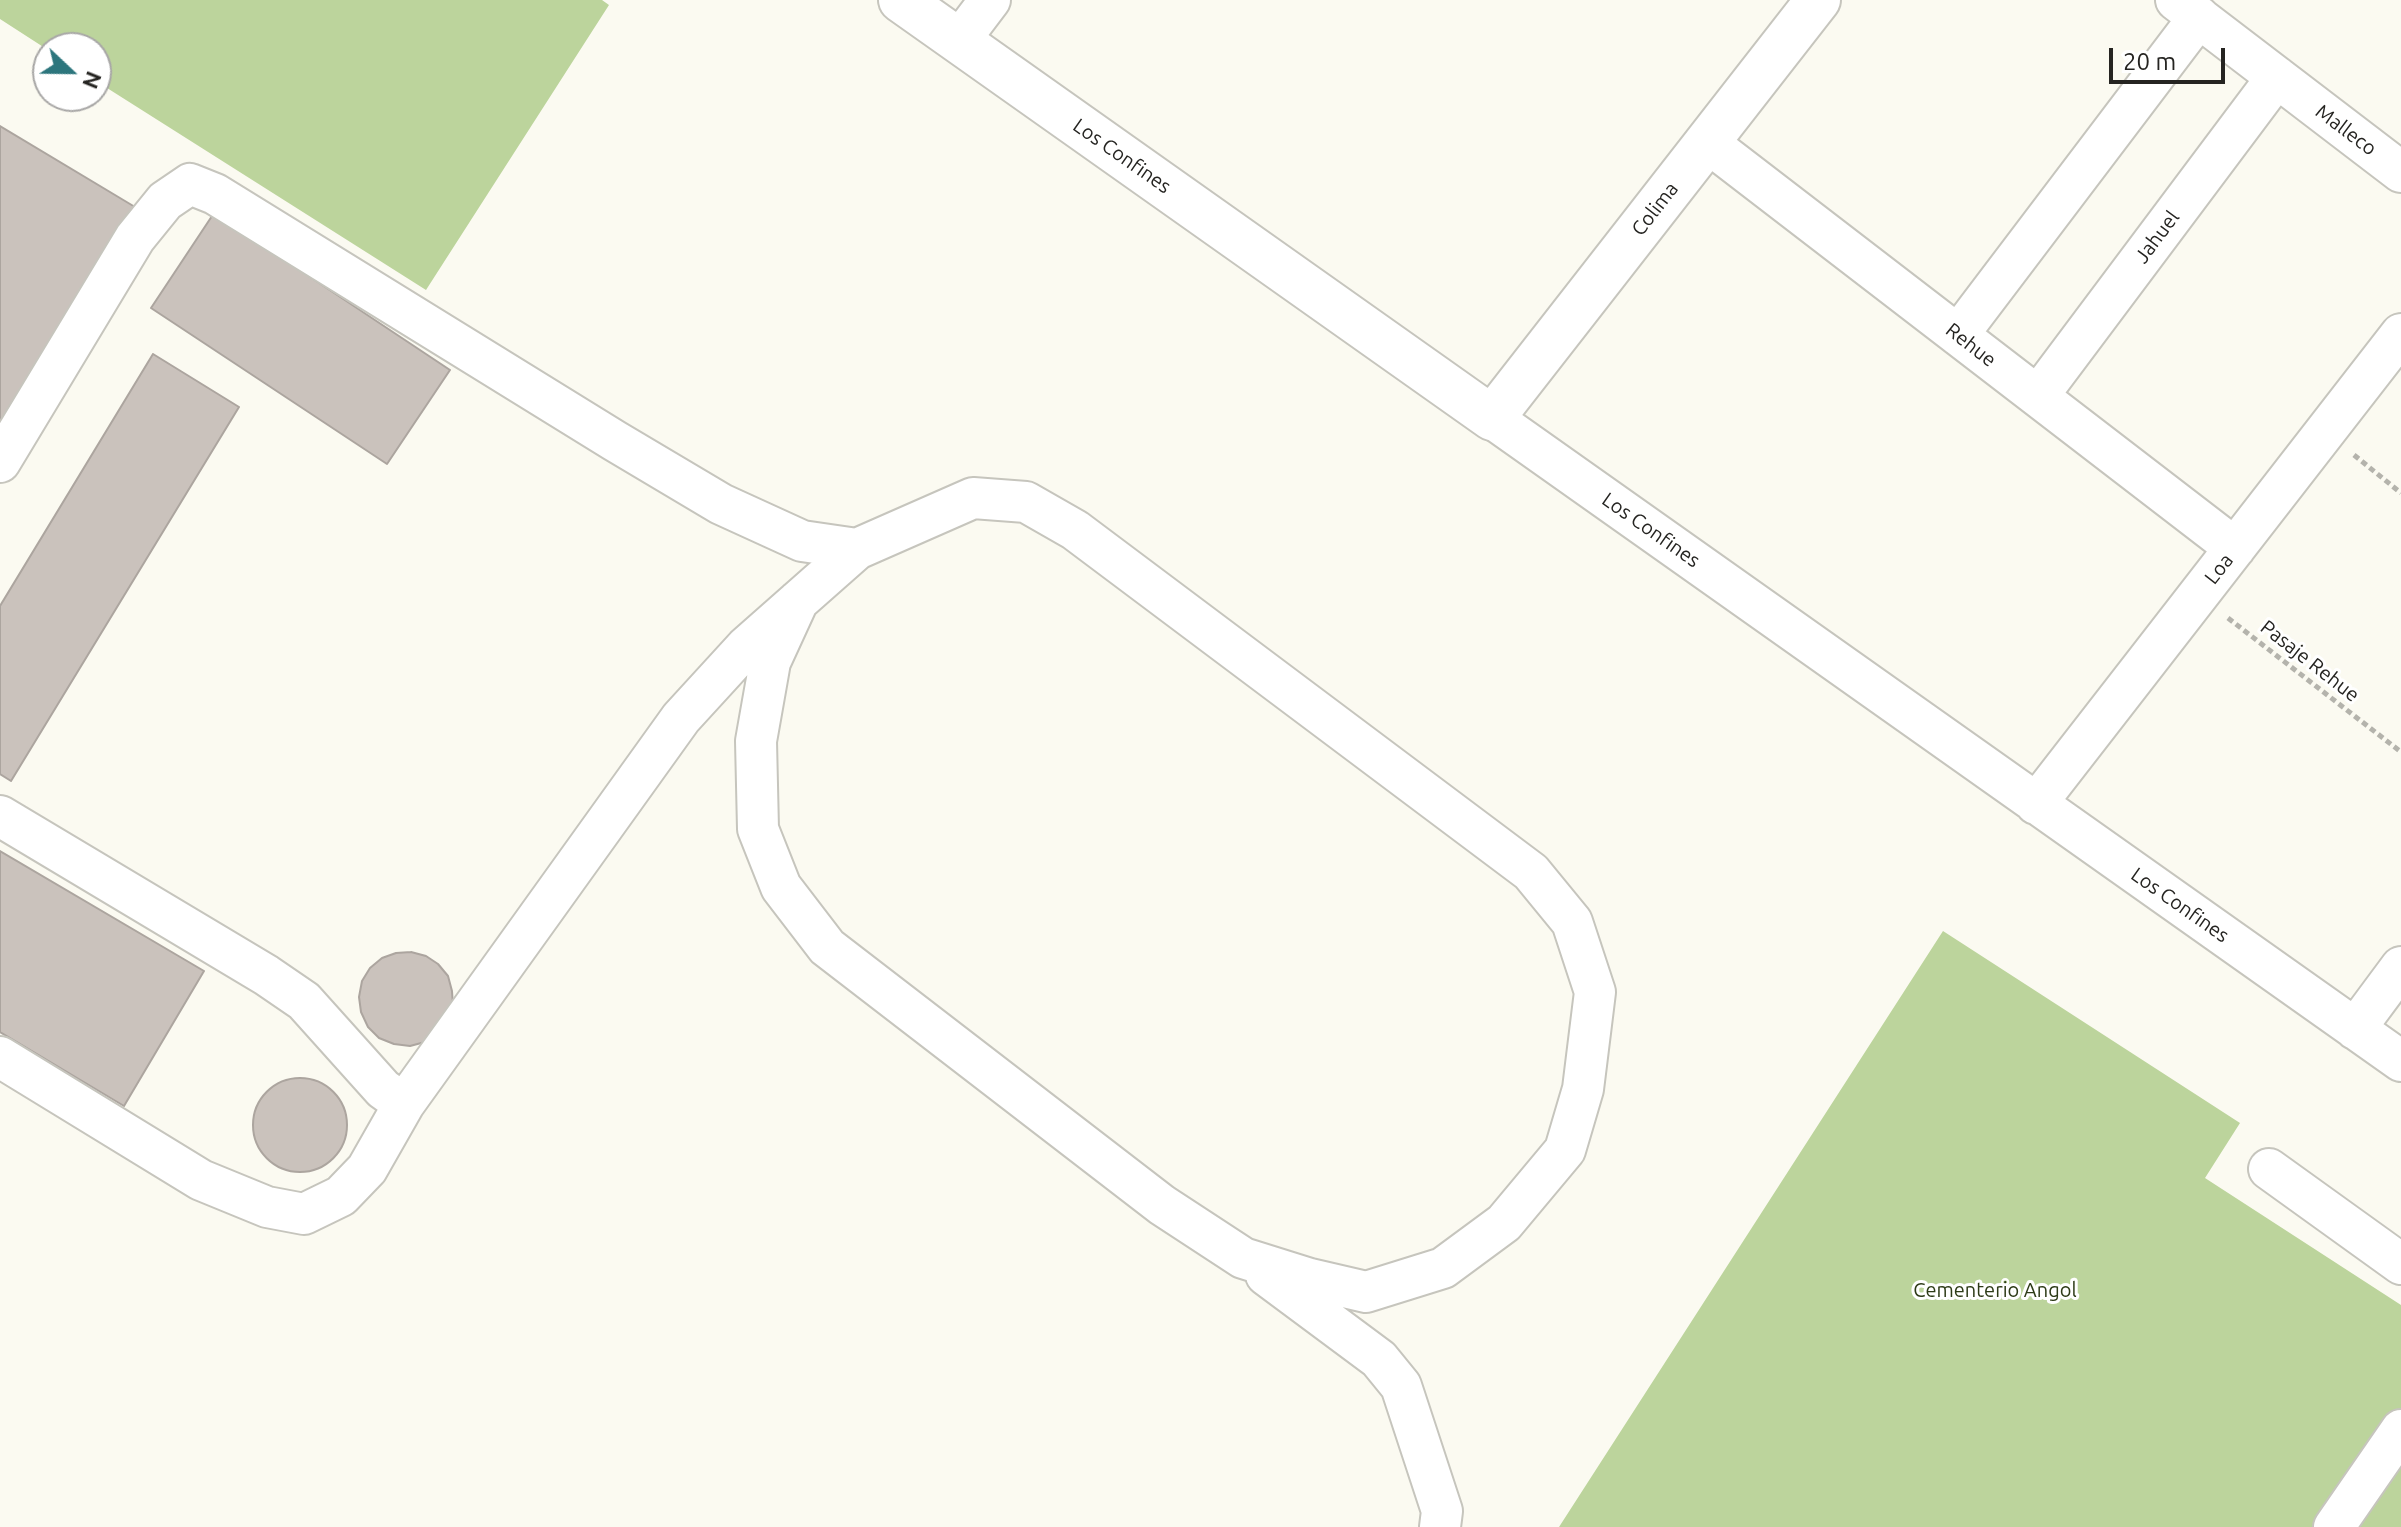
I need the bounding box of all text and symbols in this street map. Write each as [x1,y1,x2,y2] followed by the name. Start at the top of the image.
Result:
[32,32,112,112] north arrow
[2113,32,2229,82] scale bar
[2123,48,2176,75] text: 20 m
[78,68,108,93] text: N
[2311,99,2381,161] street label: Malleco
[1068,113,1176,199] street label: Los Confines
[1627,177,1683,241] street label: Colima
[2130,206,2184,268] street label: Jahuel
[1941,318,2001,372] street label: Rehue
[1597,487,1705,573] street label: Los Confines
[2200,549,2238,589] street label: Loa
[2256,615,2364,707] street label: Pasaje Rehue
[2126,862,2234,948] street label: Los Confines
[1913,1278,2077,1302] park label: Cementerio Angol

